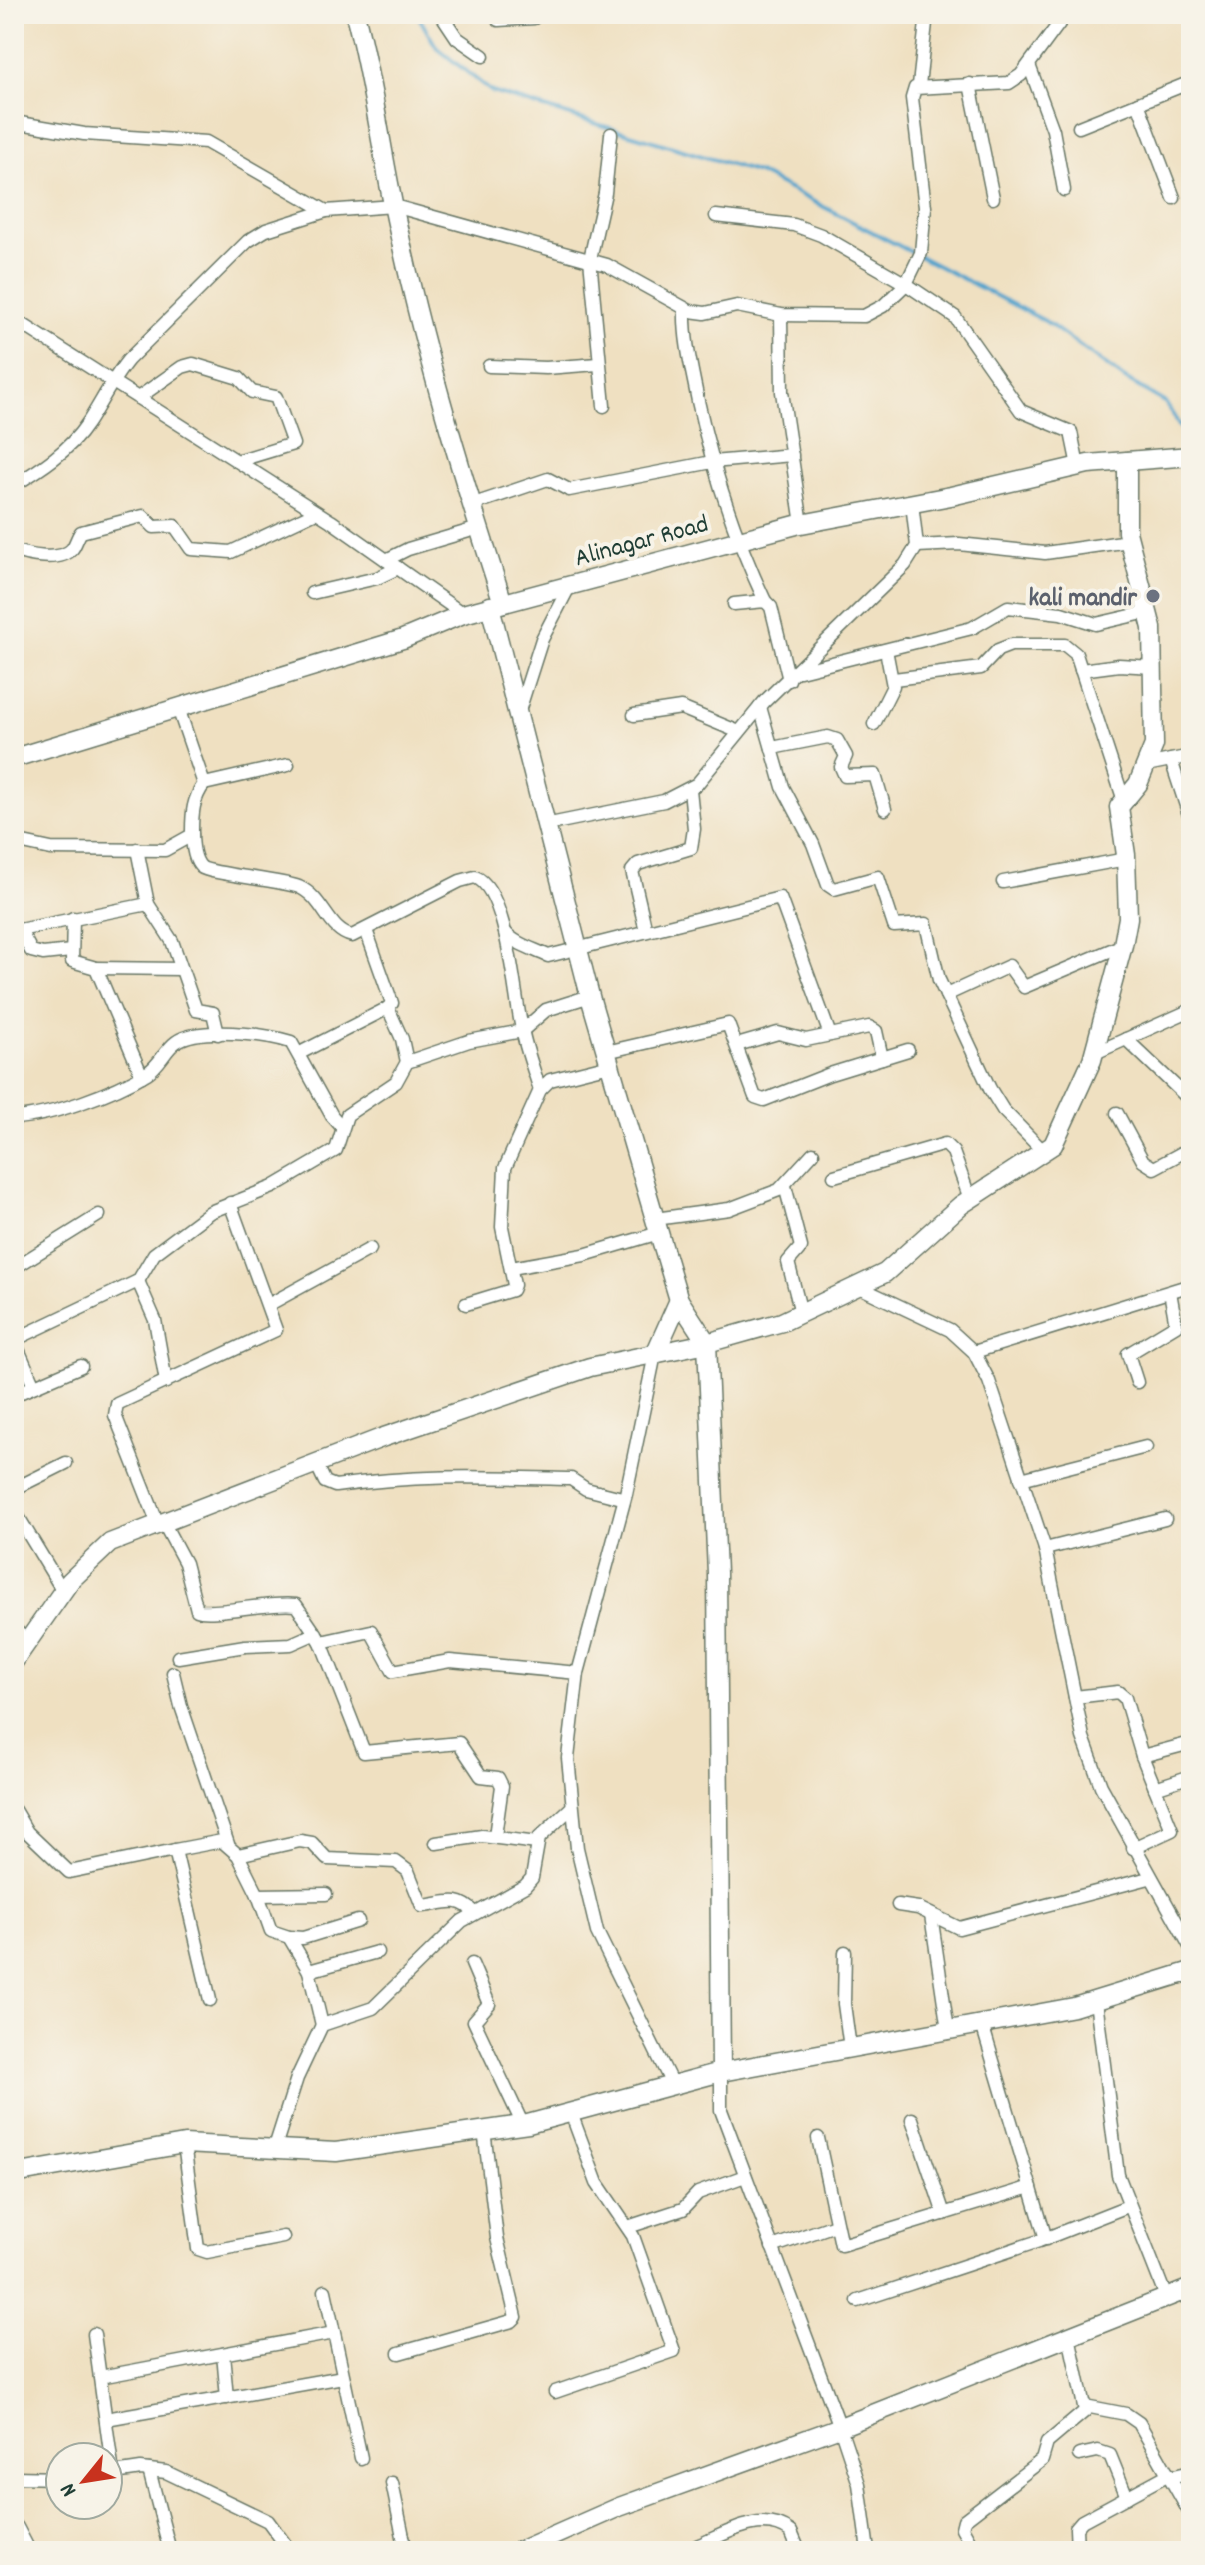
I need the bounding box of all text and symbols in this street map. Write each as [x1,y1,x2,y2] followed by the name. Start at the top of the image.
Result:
[571,507,713,578] street label: Alinagar Road
[1029,581,1137,618] place label: kali mandir
[1144,587,1162,605] marker: kali mandir
[44,2441,124,2521] north arrow
[54,2477,86,2502] text: N

